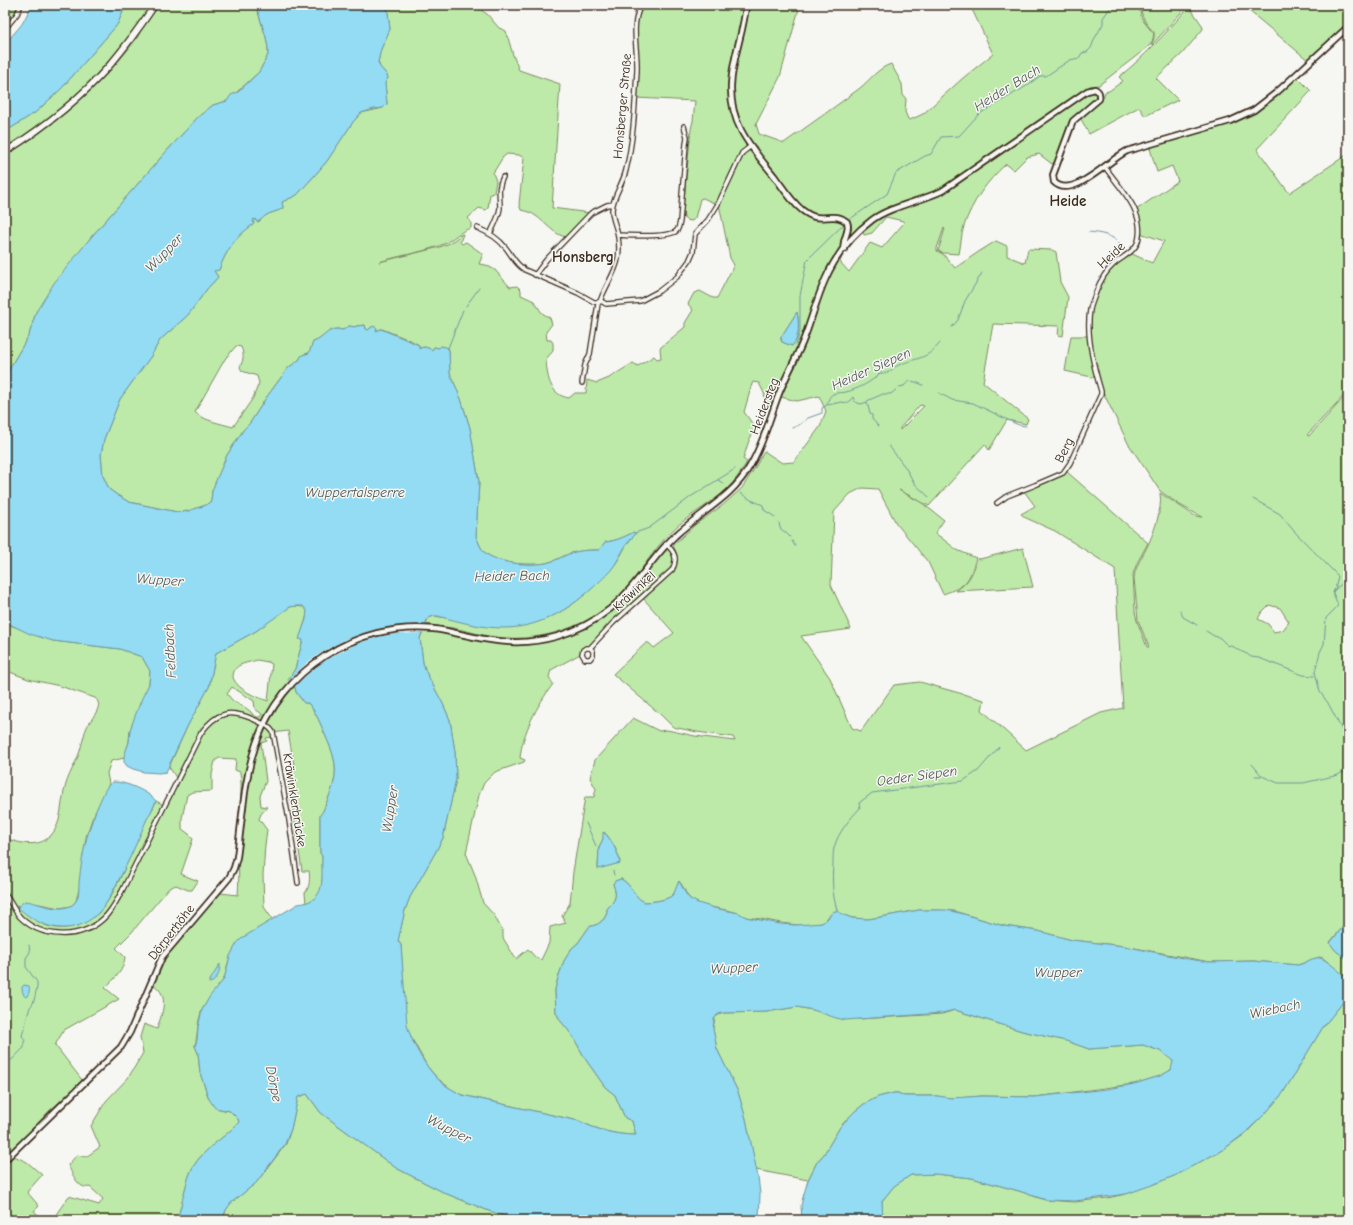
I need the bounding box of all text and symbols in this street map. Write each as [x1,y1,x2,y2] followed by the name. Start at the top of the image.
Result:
[610,52,634,159] street label: Honsberger Straße
[971,61,1043,115] water label: Heider Bach
[1050,192,1086,210] district label: Heide
[142,229,187,276] water label: Wupper
[1094,238,1128,271] street label: Heide
[552,248,614,266] district label: Honsberg
[829,344,914,394] water label: Heider Siepen
[746,375,782,437] street label: Heidersteg
[1051,435,1077,465] street label: Berg
[305,484,405,501] water label: Wuppertalsperre
[474,567,550,585] water label: Heider Bach
[610,568,658,614] street label: Kräwinkel
[136,570,185,590] water label: Wupper
[160,623,180,679] water label: Feldbach
[280,752,310,849] street label: Kräwinklerbrücke
[876,762,958,790] water label: Oeder Siepen
[378,783,402,834] water label: Wupper
[145,901,198,963] street label: Dörperhöhe
[710,958,759,978] water label: Wupper
[1034,964,1083,981] water label: Wupper
[1248,995,1302,1023] water label: Wiebach
[262,1065,286,1103] water label: Dörpe
[424,1111,475,1148] water label: Wupper

